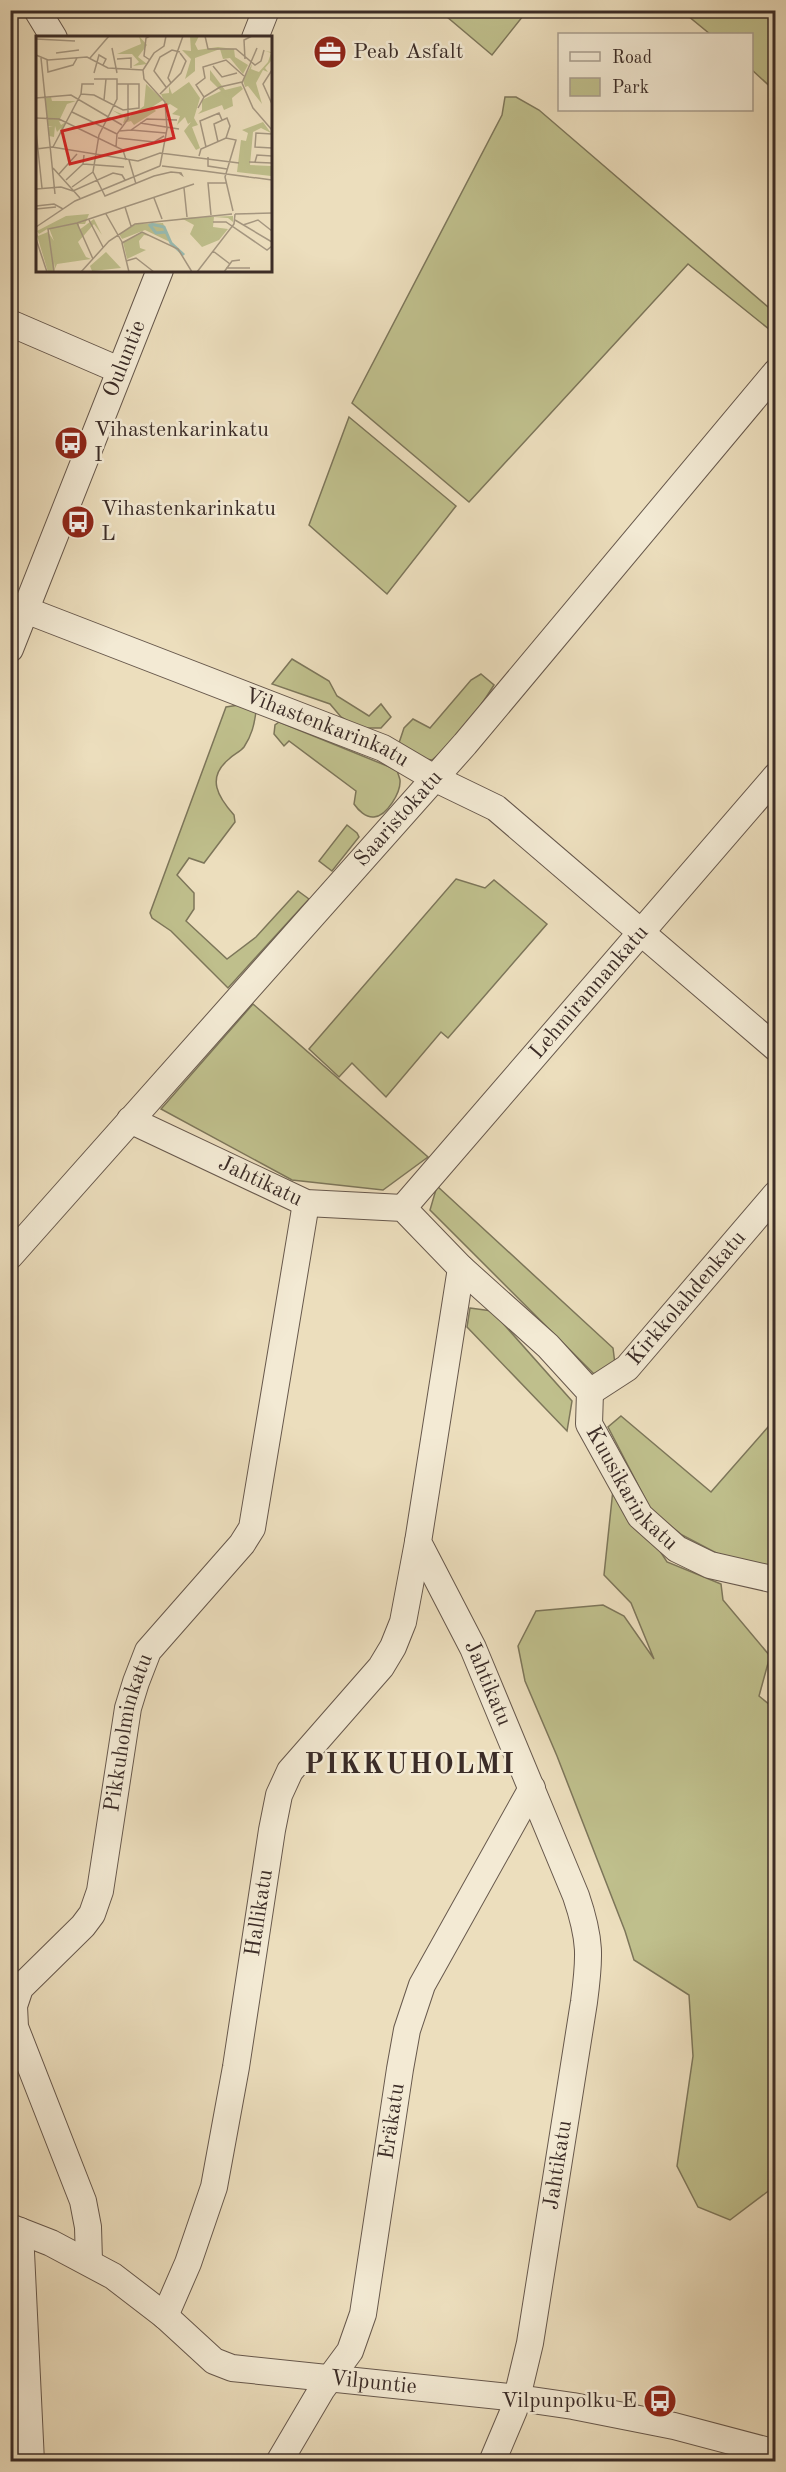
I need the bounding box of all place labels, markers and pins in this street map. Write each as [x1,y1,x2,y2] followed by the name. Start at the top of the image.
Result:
[312,34,348,70] office icon: Peab Asfalt
[353,41,463,63] place label: Peab Asfalt
[94,419,269,466] place label: Vihastenkarinkatu I
[53,425,89,461] bus stop icon: Vihastenkarinkatu I
[101,498,276,545] place label: Vihastenkarinkatu L
[60,504,96,540] bus stop icon: Vihastenkarinkatu L
[642,2383,678,2419] bus stop icon: Vilpunpolku E
[501,2390,637,2412] place label: Vilpunpolku E

